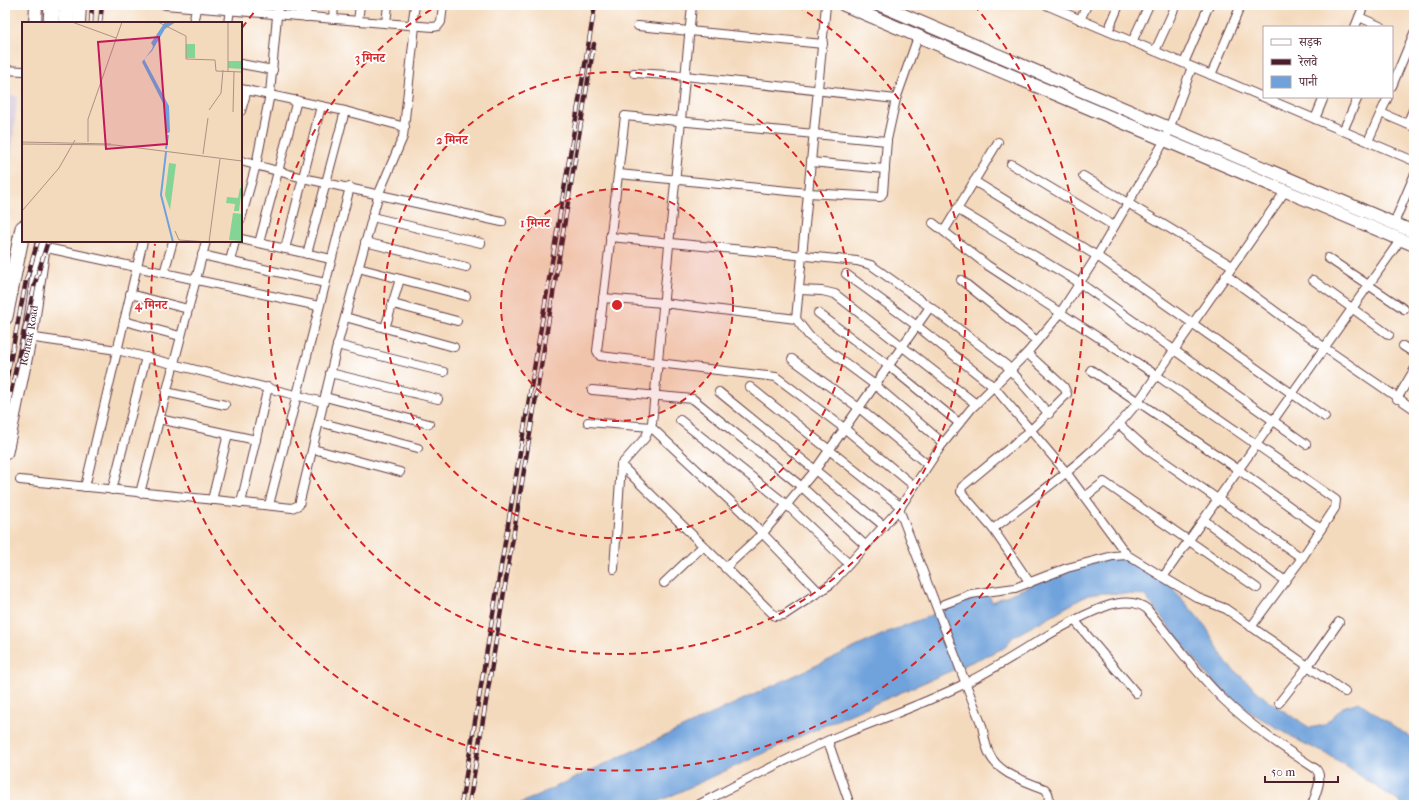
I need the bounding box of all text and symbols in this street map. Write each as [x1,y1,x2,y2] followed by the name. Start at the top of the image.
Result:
[22,22,242,242] inset map
[1263,26,1393,98] legend
[1298,35,1323,49] text: सड़क
[355,51,386,66] text: 3 मिनट
[1297,54,1318,69] text: रेलवे
[1298,74,1318,89] text: पानी
[436,133,469,147] text: 2 मिनट
[520,216,551,230] text: 1 मिनट
[134,298,168,313] text: 4 मिनट
[610,298,624,312] centre of rings
[17,304,41,367] street label: Rohtak Road
[1265,758,1338,784] scale bar
[1271,765,1295,779] text: 50 m

